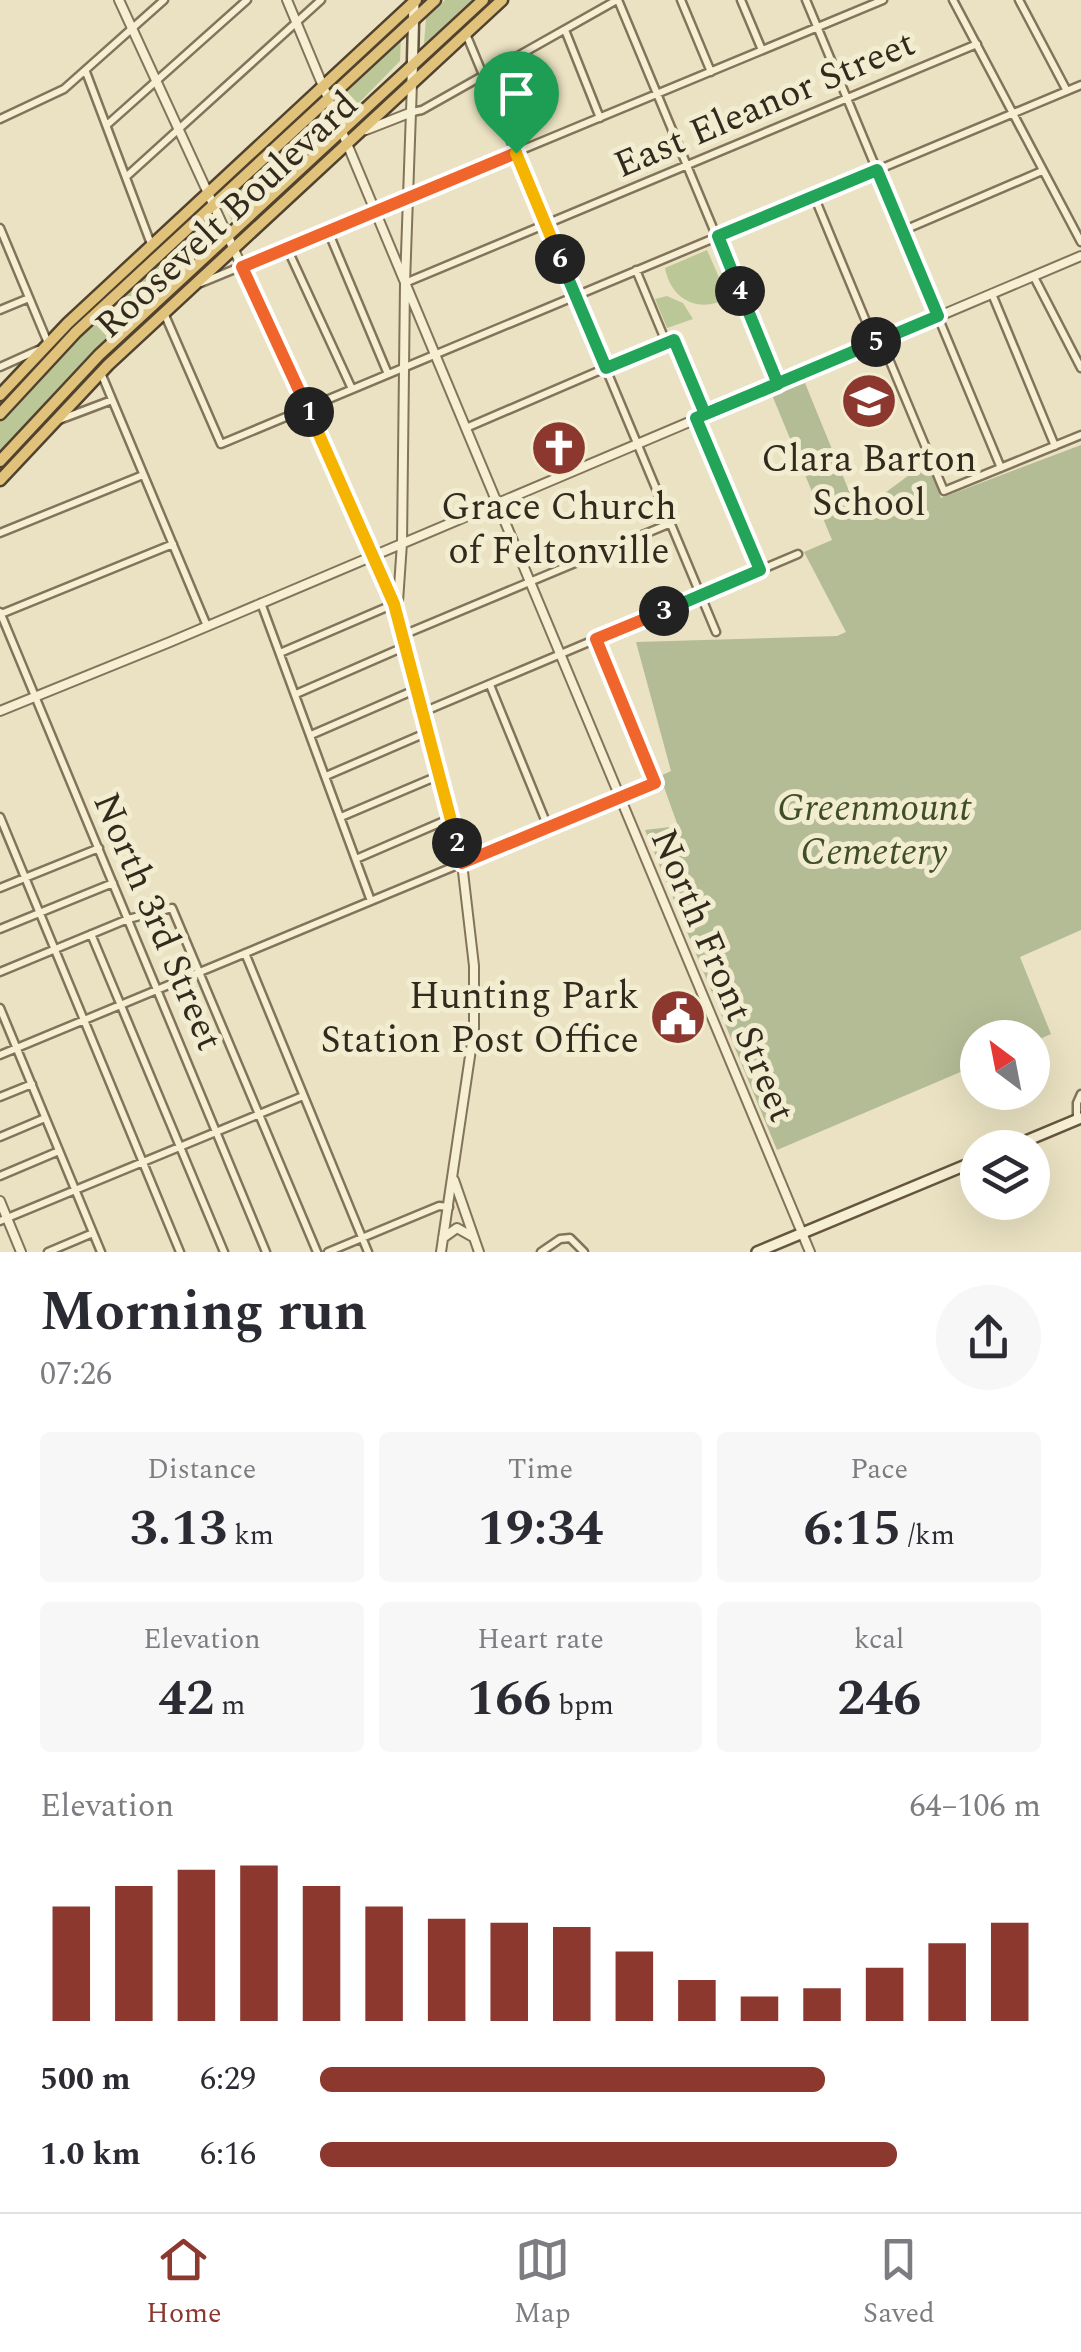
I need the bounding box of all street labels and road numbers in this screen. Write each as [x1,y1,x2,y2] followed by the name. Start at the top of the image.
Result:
[605,15,925,195] street label: East Eleanor Street
[83,78,372,353] street label: Roosevelt Boulevard
[77,784,238,1060] street label: North 3rd Street
[634,820,810,1131] street label: North Front Street

